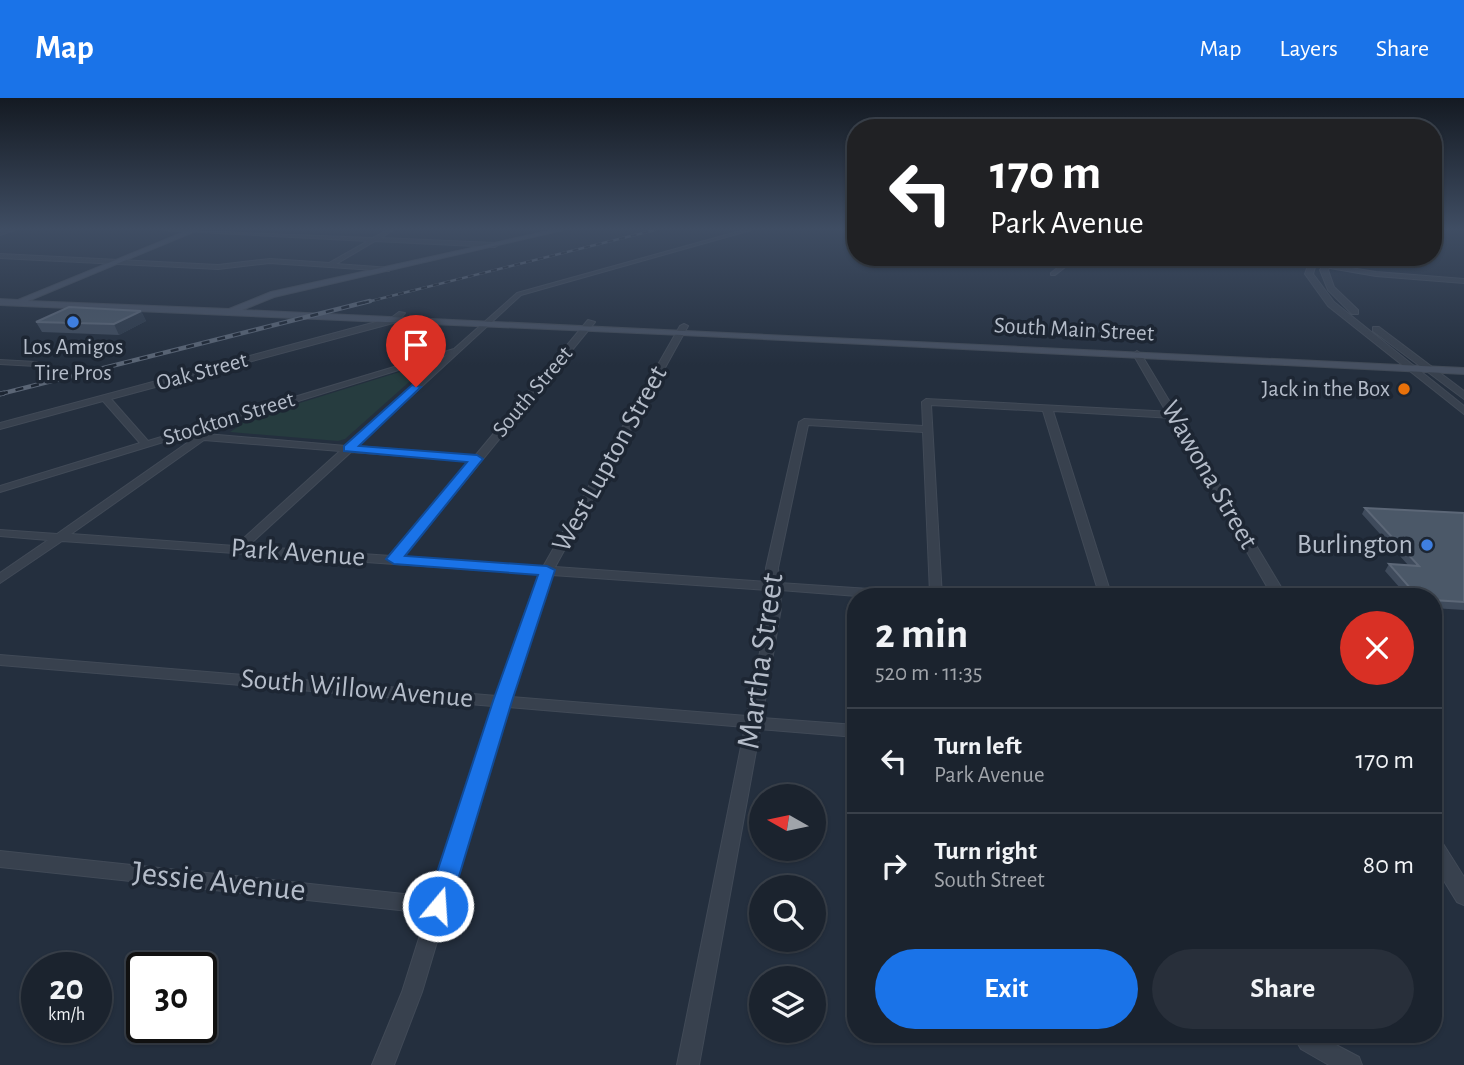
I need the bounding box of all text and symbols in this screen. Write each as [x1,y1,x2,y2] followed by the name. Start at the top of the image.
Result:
[35,32,94,65] text: Map
[1199,37,1241,61] text: Map
[1279,37,1338,61] text: Layers
[1376,37,1429,61] text: Share
[875,147,966,238] icon: left
[990,149,1101,198] text: 170 m
[990,207,1144,239] text: Park Avenue
[65,314,81,330] marker: Los Amigos Tire Pros
[993,314,1155,346] street label: South Main Street
[386,315,446,387] pin
[397,326,435,364] icon: arrive
[23,336,123,385] place label: Los Amigos Tire Pros
[489,342,578,442] street label: South Street
[154,349,251,395] street label: Oak Street
[547,361,673,557] street label: West Lupton Street
[1262,378,1390,401] place label: Jack in the Box
[1396,381,1412,397] marker: Jack in the Box
[160,388,298,450] street label: Stockton Street
[1155,396,1263,554] street label: Wawona Street
[1297,531,1413,559] place label: Burlington
[230,534,366,572] street label: Park Avenue
[1419,537,1435,553] marker: Burlington
[732,570,790,751] street label: Martha Street
[1340,611,1414,685] button: close
[875,613,968,655] text: 2 min
[875,662,982,685] text: 520 m · 11:35
[240,665,474,713] street label: South Willow Avenue
[934,733,1022,759] text: Turn left
[875,742,913,780] icon: left
[1355,747,1414,773] text: 170 m
[934,764,1045,787] text: Park Avenue
[749,784,826,861] north arrow
[749,784,826,1043] map controls
[934,838,1037,864] text: Turn right
[875,847,913,885] icon: right
[1363,852,1414,878] text: 80 m
[131,856,307,908] street label: Jessie Avenue
[401,869,475,943] position arrow
[934,869,1045,892] text: South Street
[749,875,826,952] button: search
[875,949,1138,1029] button: Exit
[1152,949,1414,1029] button: Share
[126,952,217,1043] speed limit sign: 30
[749,966,826,1043] button: layers
[49,971,84,1006] text: 20
[48,1006,85,1024] text: km/h

